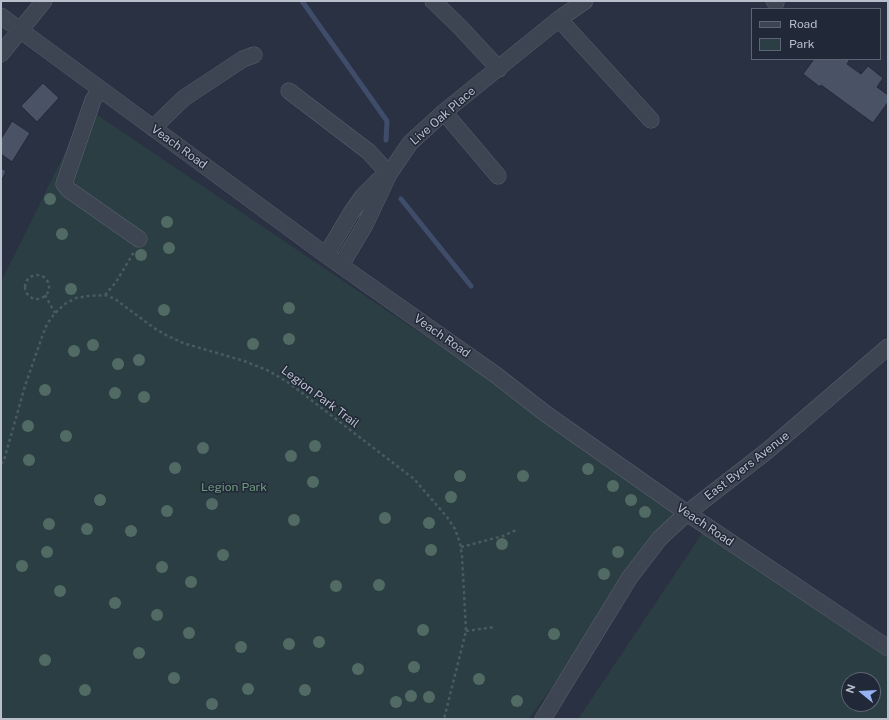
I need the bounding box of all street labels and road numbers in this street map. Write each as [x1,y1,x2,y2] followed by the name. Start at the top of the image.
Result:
[407,84,479,148] street label: Live Oak Place
[148,122,210,172] street label: Veach Road
[411,311,473,361] street label: Veach Road
[278,363,362,431] street label: Legion Park Trail
[702,428,792,504] street label: East Byers Avenue
[674,501,736,549] street label: Veach Road

